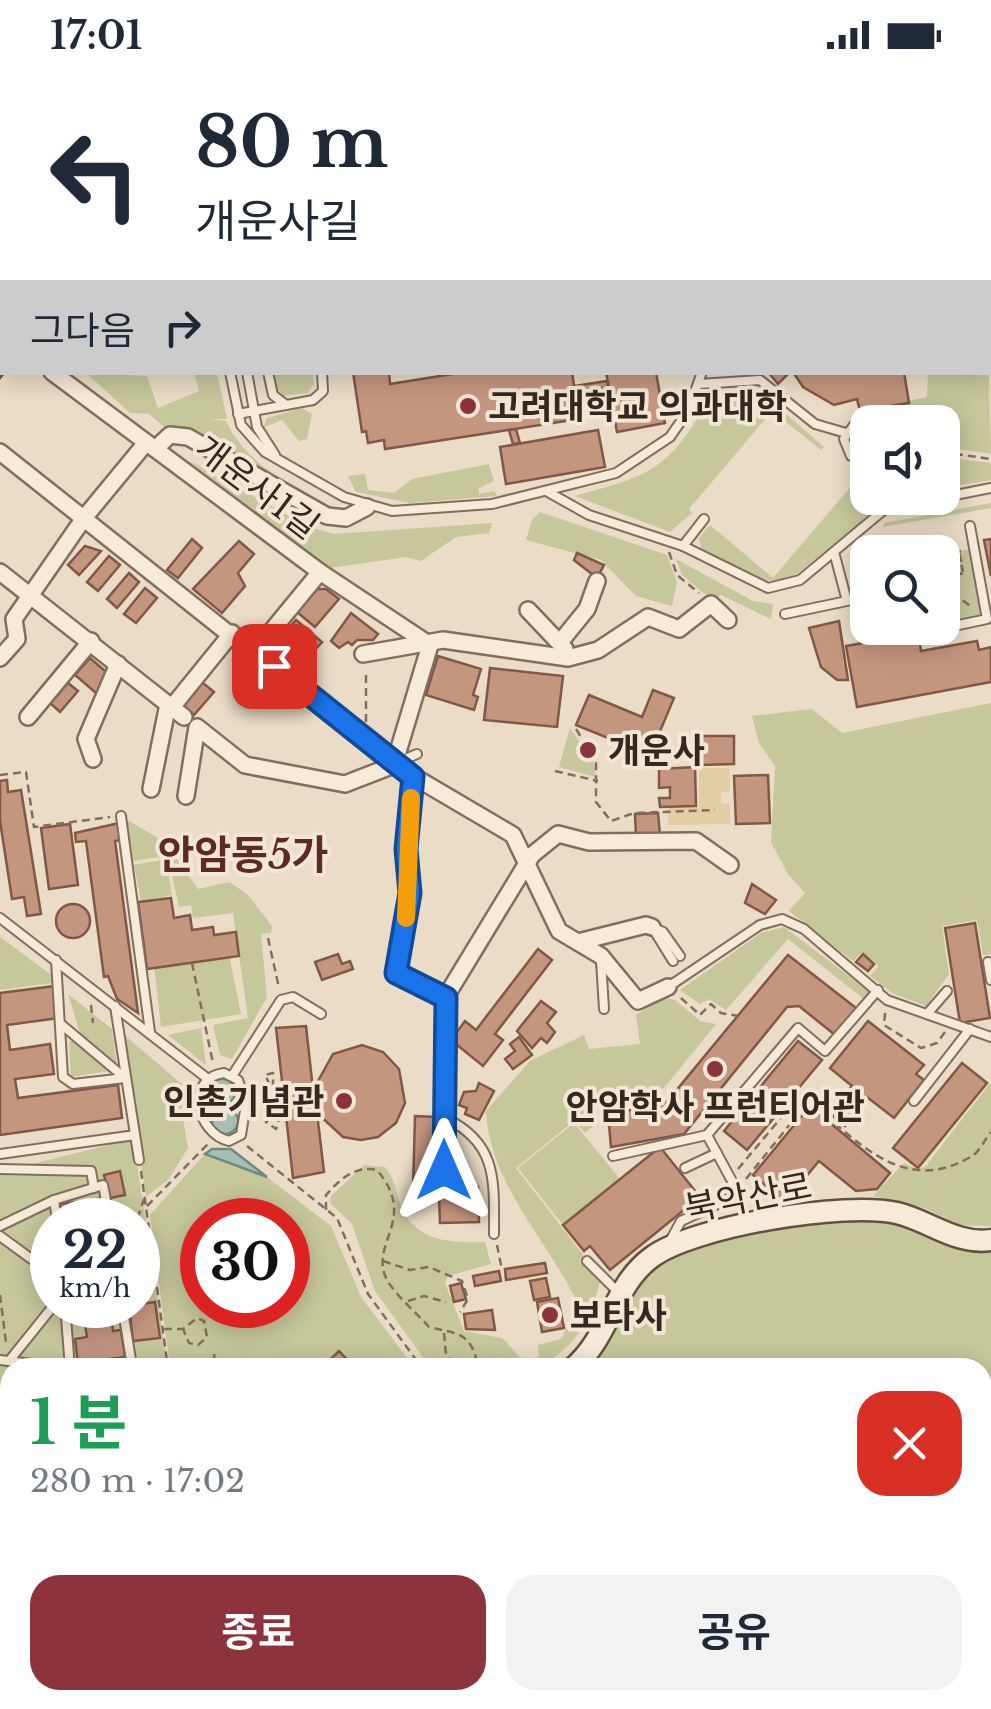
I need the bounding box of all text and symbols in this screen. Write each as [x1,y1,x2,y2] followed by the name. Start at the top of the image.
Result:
[50,12,142,59] text: 17:01
[195,99,388,186] text: 80 m
[30,110,160,240] icon: left
[195,193,361,249] text: 개운사길
[155,300,210,355] icon: right
[30,307,135,354] text: 그다음
[488,385,787,428] place label: 고려대학교 의과대학
[457,395,479,417] marker: 고려대학교 의과대학
[850,405,960,645] map controls
[850,405,960,515] button: sound
[186,426,328,548] street label: 개운사1길
[850,535,960,645] button: search
[232,624,317,709] pin
[247,639,302,694] icon: arrive
[608,729,705,772] place label: 개운사
[577,739,599,761] marker: 개운사
[158,830,329,880] district label: 안암동5가
[704,1058,726,1080] marker: 안암학사 프런티어관
[163,1080,324,1123] place label: 인촌기념관
[565,1085,865,1128] place label: 안암학사 프런티어관
[333,1090,355,1112] marker: 인촌기념관
[392,1118,496,1222] position arrow
[681,1164,815,1230] street label: 북악산로
[180,1198,310,1328] speed limit sign: 30
[62,1219,128,1282] text: 22
[60,1273,130,1304] text: km/h
[570,1294,667,1337] place label: 보타사
[539,1304,561,1326] marker: 보타사
[30,1386,127,1460] text: 1 분
[857,1391,962,1496] button: close
[30,1461,245,1501] text: 280 m · 17:02
[30,1575,486,1690] button: 종료
[506,1575,962,1690] button: 공유

